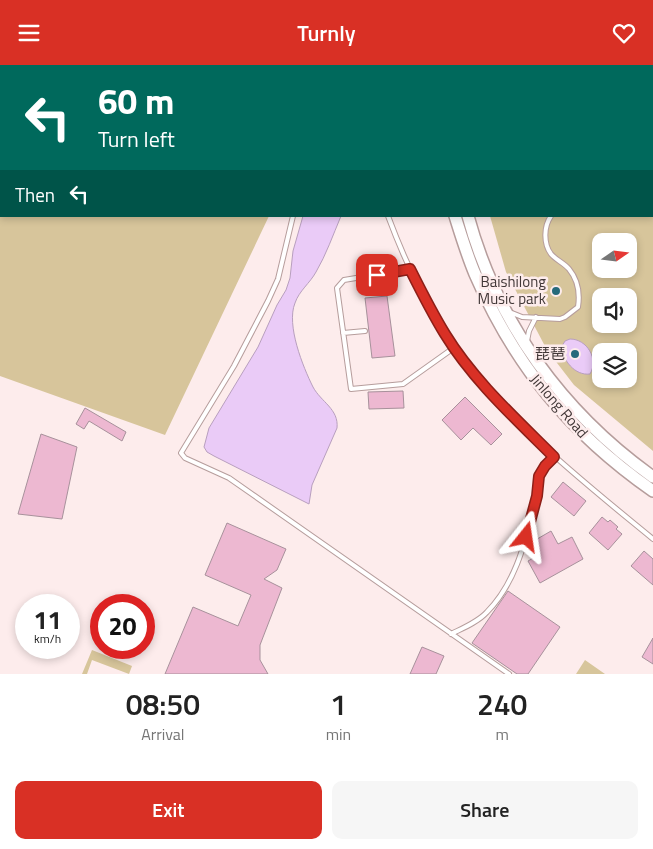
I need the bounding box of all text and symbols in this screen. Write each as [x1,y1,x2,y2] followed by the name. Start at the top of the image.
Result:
[297,16,356,50] text: Turnly
[15,19,43,47] icon: menu
[610,19,638,47] icon: heart
[98,74,174,128] text: 60 m
[15,85,80,150] icon: left
[98,122,175,156] text: Turn left
[15,180,55,209] text: Then
[65,180,93,208] icon: left
[592,233,638,277] north arrow
[592,233,637,388] map controls
[356,254,398,296] pin
[363,261,391,289] icon: arrive
[478,270,546,310] place label: Baishilong Music park
[550,285,562,297] marker: Baishilong Music park
[592,288,637,333] button: sound
[535,342,565,365] place label: 琵琶
[592,343,637,388] button: layers
[569,348,581,360] marker: 琵琶
[525,368,594,443] street label: Jinlong Road
[499,510,551,562] position arrow
[90,594,155,659] speed limit sign: 20
[33,601,62,639] text: 11
[34,629,61,648] text: km/h
[126,681,200,727] text: 08:50
[330,681,347,727] text: 1
[477,681,527,727] text: 240
[141,722,185,746] text: Arrival
[326,722,351,746] text: min
[495,722,509,746] text: m
[15,781,322,839] button: Exit
[332,781,638,839] button: Share

